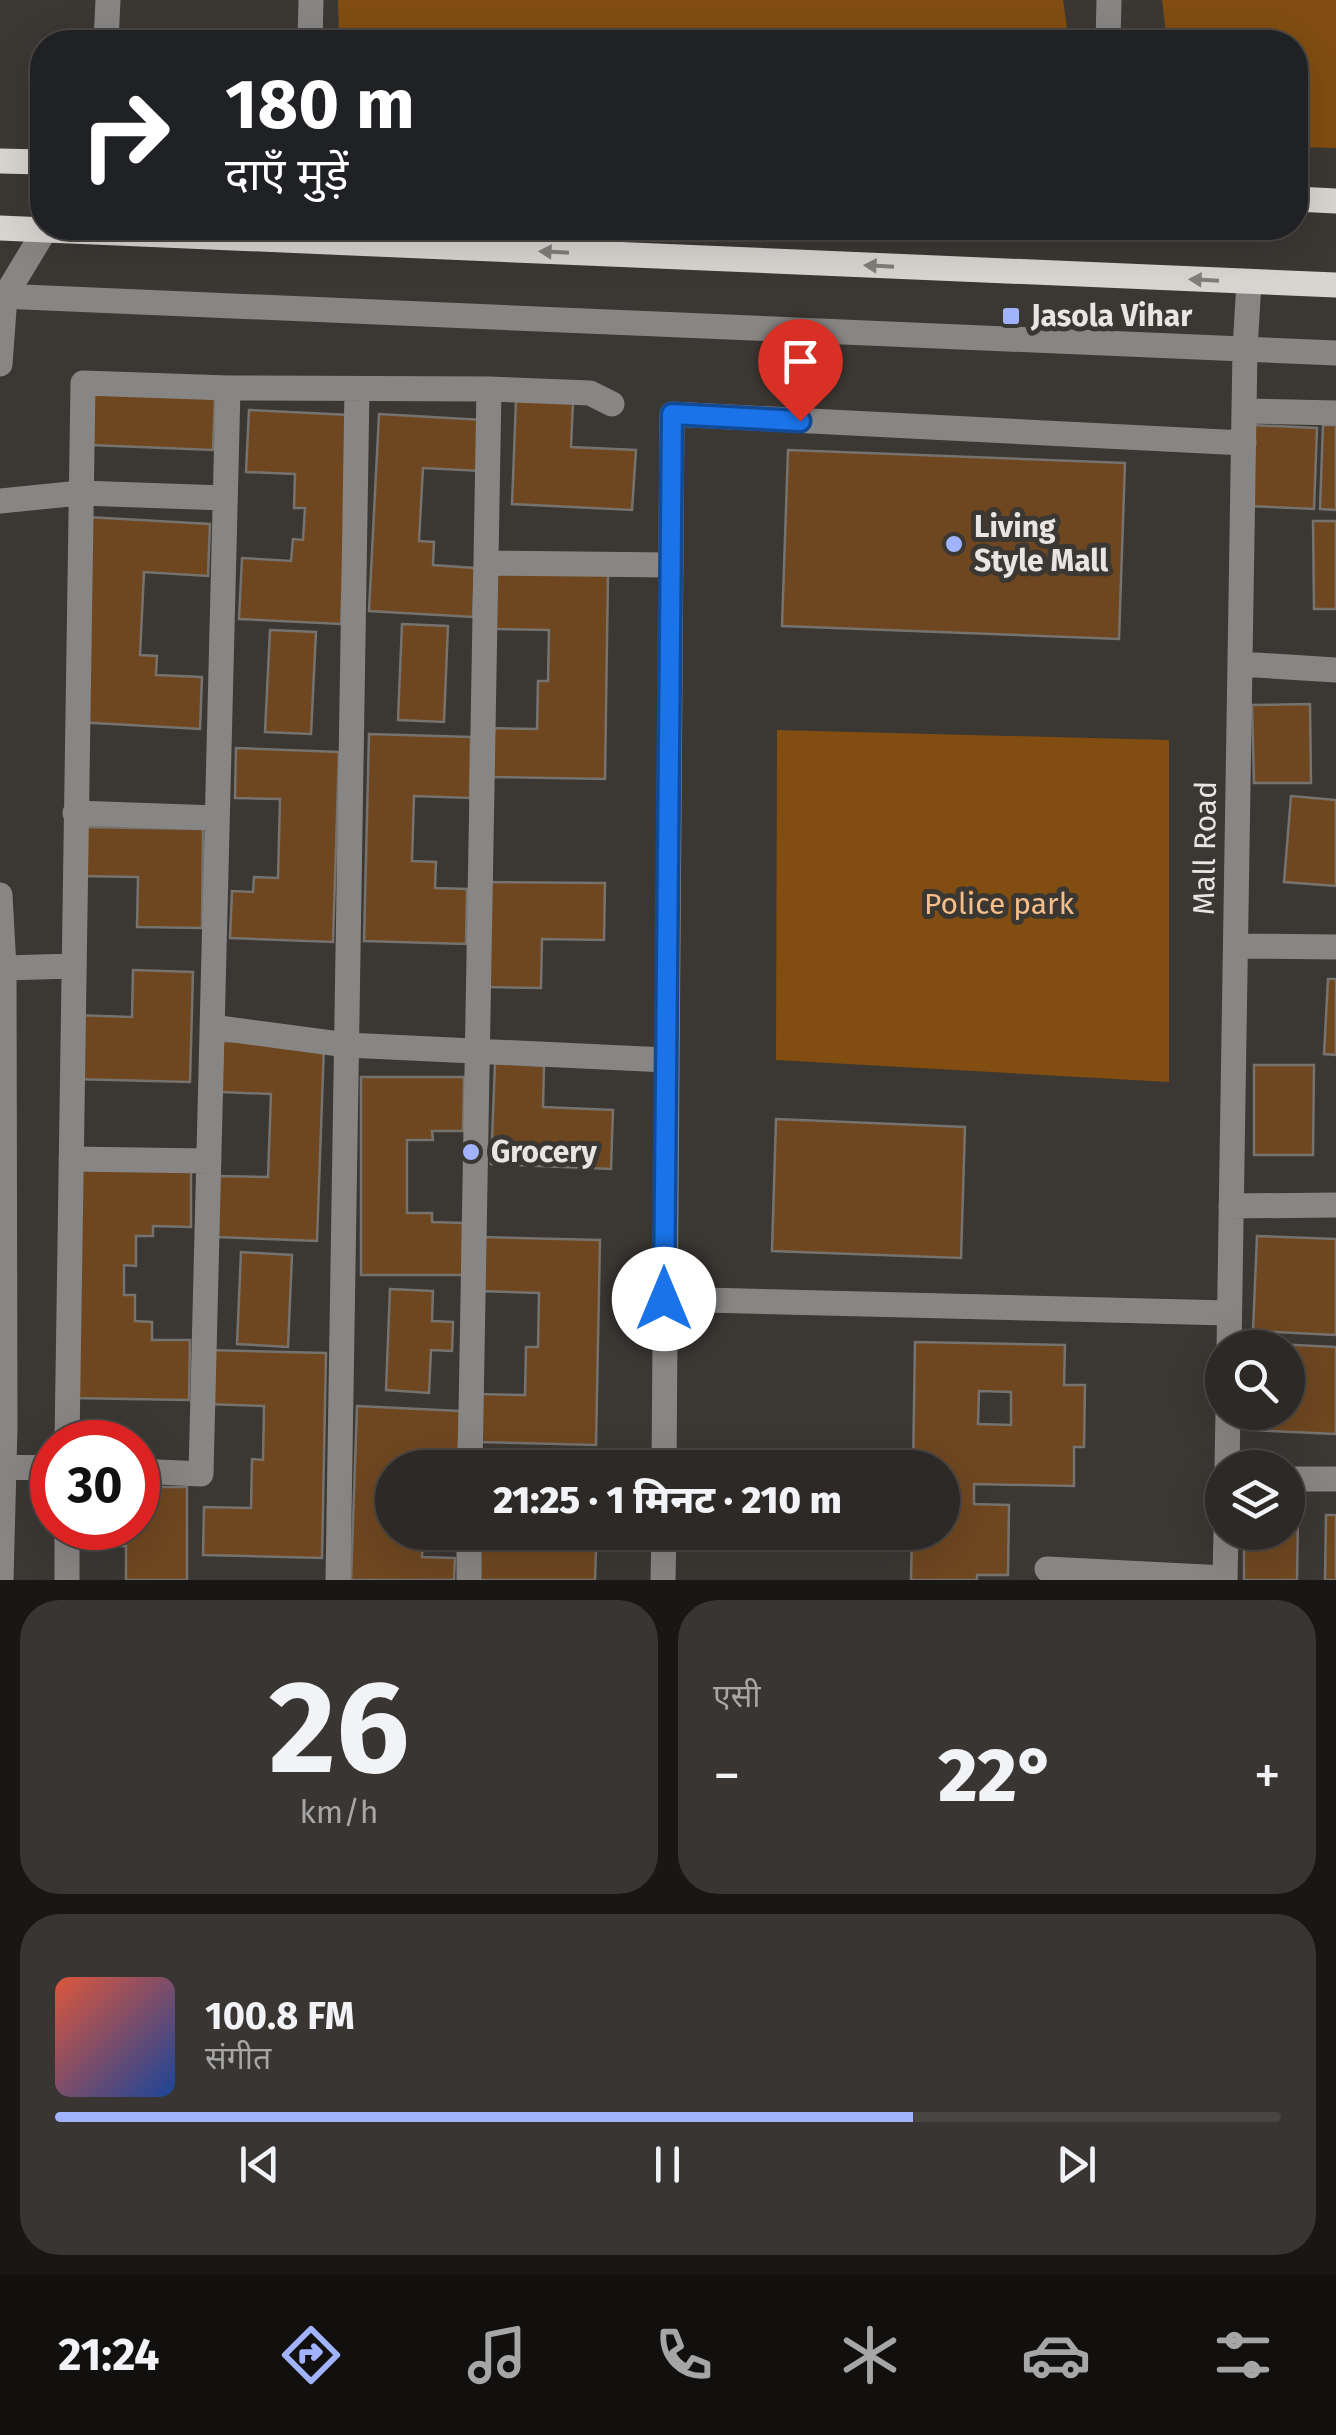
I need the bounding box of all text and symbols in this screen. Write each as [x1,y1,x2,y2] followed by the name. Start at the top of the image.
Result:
[225,63,415,147] text: 180 m
[60,70,190,200] icon: right
[225,148,348,202] text: दाएँ मुड़ें
[538,244,570,260] one-way arrow
[862,258,894,274] one-way arrow
[1187,272,1219,288] one-way arrow
[1030,298,1193,334] place label: Jasola Vihar
[1000,305,1022,327] marker: Jasola Vihar
[758,319,843,422] pin
[773,334,828,389] icon: arrive
[974,509,1108,579] place label: Living Style Mall
[943,533,965,555] marker: Living Style Mall
[1186,781,1224,915] street label: Mall Road
[924,886,1075,922] park label: Police park
[491,1134,597,1170] place label: Grocery
[460,1141,482,1163] marker: Grocery
[612,1247,716,1351] position arrow
[1205,1330,1305,1550] map controls
[1205,1330,1305,1430] button: search
[30,1420,160,1550] speed limit sign: 30
[1205,1450,1305,1550] button: layers
[493,1477,842,1523] text: 21:25 · 1 मिनट · 210 m
[269,1650,409,1806] text: 26
[713,1677,761,1715] text: एसी
[938,1731,1056,1821] text: 22°
[713,1743,741,1809] text: −
[1254,1743,1281,1809] text: +
[299,1793,379,1831] text: km/h
[205,1993,355,2039] text: 100.8 FM
[205,2039,271,2077] text: संगीत
[232,2137,287,2192] icon: previous
[640,2137,695,2192] icon: pause
[1049,2137,1104,2192] icon: next
[276,2320,346,2390] icon: directions
[462,2320,532,2390] icon: music
[649,2320,719,2390] icon: phone
[835,2320,905,2390] icon: climate
[1021,2320,1091,2390] icon: car
[1208,2320,1278,2390] icon: filters
[58,2328,160,2382] text: 21:24

